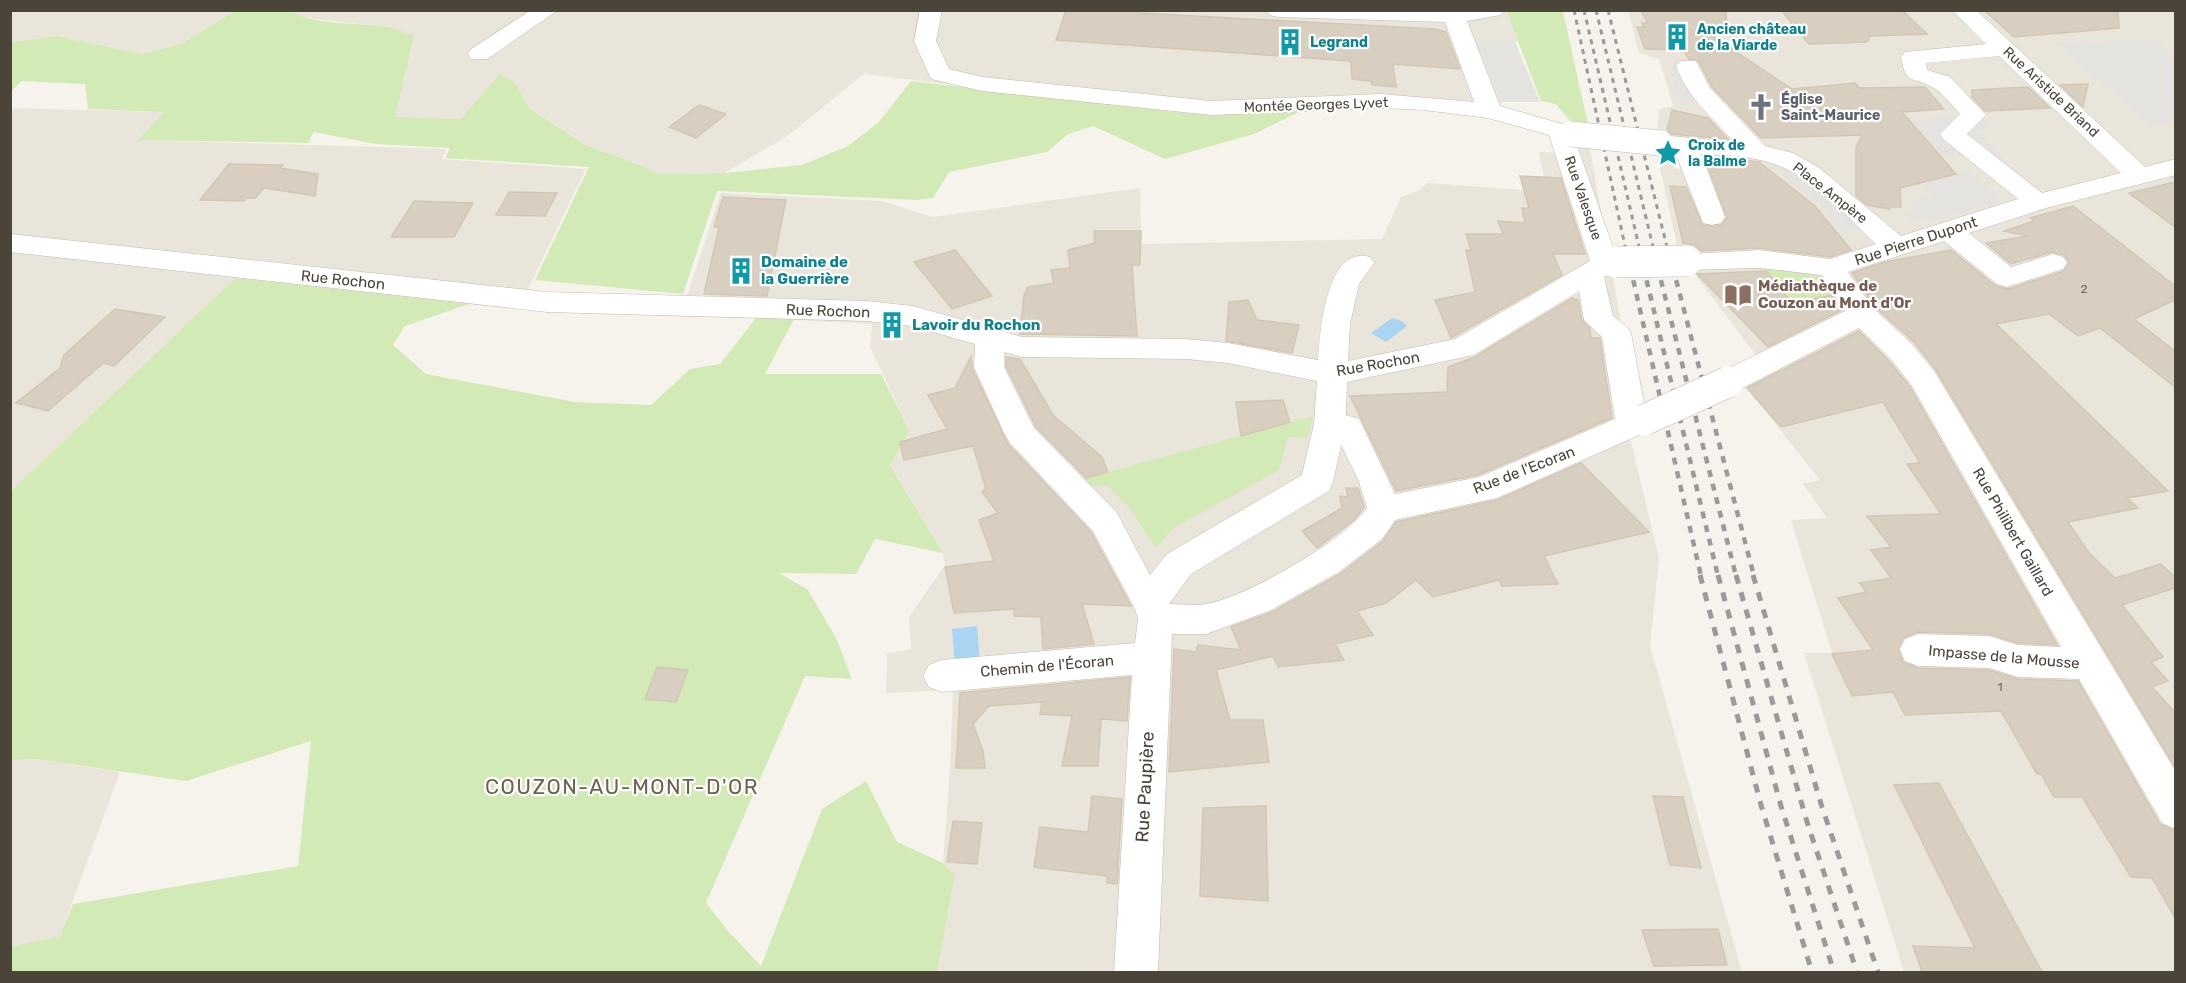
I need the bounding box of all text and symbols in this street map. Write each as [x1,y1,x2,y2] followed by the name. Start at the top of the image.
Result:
[1697,21,1806,54] place label: Ancien château de la Viarde
[1662,22,1692,52] building icon: Ancien château de la Viarde
[1275,27,1305,57] building icon: Legrand
[1310,34,1368,51] place label: Legrand
[2000,43,2102,141] street label: Rue Aristide Briand
[1781,90,1880,124] place label: Église Saint-Maurice
[1746,92,1776,122] church icon: Église Saint-Maurice
[1243,94,1389,116] street label: Montée Georges Lyvet
[1688,137,1747,170] place label: Croix de la Balme
[1653,138,1683,168] place icon: Croix de la Balme
[1561,154,1605,242] street label: Rue Valesque
[1789,159,1871,227] street label: Place Ampère
[1852,213,1980,269] street label: Rue Pierre Dupont
[761,253,849,288] place label: Domaine de la Guerrière
[726,256,756,286] building icon: Domaine de la Guerrière
[300,267,386,293] street label: Rue Rochon
[1758,277,1911,312] place label: Médiathèque de Couzon au Mont d'Or
[1723,280,1753,310] library icon: Médiathèque de Couzon au Mont d'Or
[2080,282,2088,296] house number: 2
[786,301,870,321] street label: Rue Rochon
[877,310,907,340] building icon: Lavoir du Rochon
[912,316,1041,334] place label: Lavoir du Rochon
[1335,348,1421,380] street label: Rue Rochon
[1470,442,1578,498] street label: Rue de l'Ecoran
[1969,465,2057,599] street label: Rue Philibert Gaillard
[1928,641,2080,673] street label: Impasse de la Mousse
[979,651,1115,681] street label: Chemin de l'Écoran
[1997,680,2003,694] house number: 1
[1131,731,1159,843] street label: Rue Paupière
[485,774,759,799] district label: COUZON-AU-MONT-D'OR

